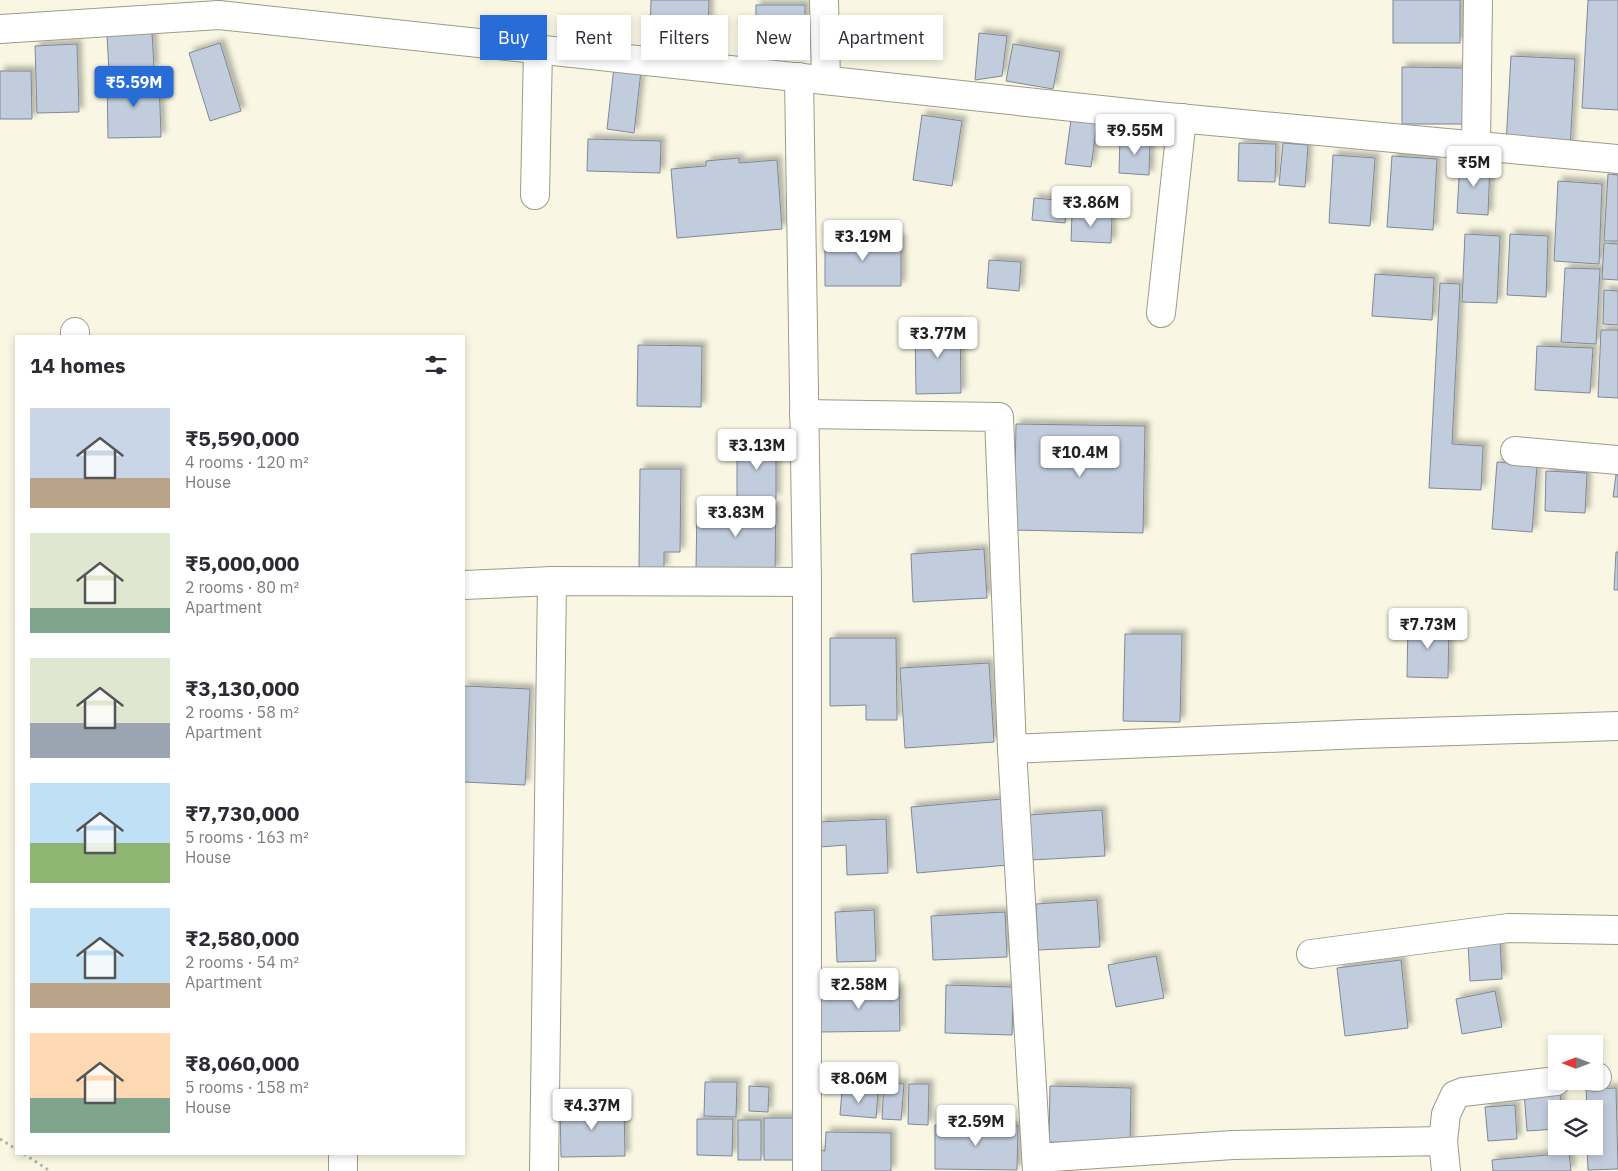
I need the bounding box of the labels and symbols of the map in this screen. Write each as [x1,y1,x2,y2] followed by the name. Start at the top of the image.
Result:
[93,66,175,108] pin: ₹5.59M
[1094,114,1176,156] pin: ₹9.55M
[1450,146,1498,188] pin: ₹5M
[1050,186,1132,228] pin: ₹3.86M
[822,220,904,262] pin: ₹3.19M
[897,316,979,359] pin: ₹3.77M
[716,428,798,471] pin: ₹3.13M
[1039,436,1121,478] pin: ₹10.4M
[695,496,777,538] pin: ₹3.83M
[1387,608,1469,650] pin: ₹7.73M
[818,968,900,1010] pin: ₹2.58M
[1548,1035,1602,1090] north arrow
[818,1062,900,1104] pin: ₹8.06M
[551,1088,633,1131] pin: ₹4.37M
[935,1104,1017,1147] pin: ₹2.59M

